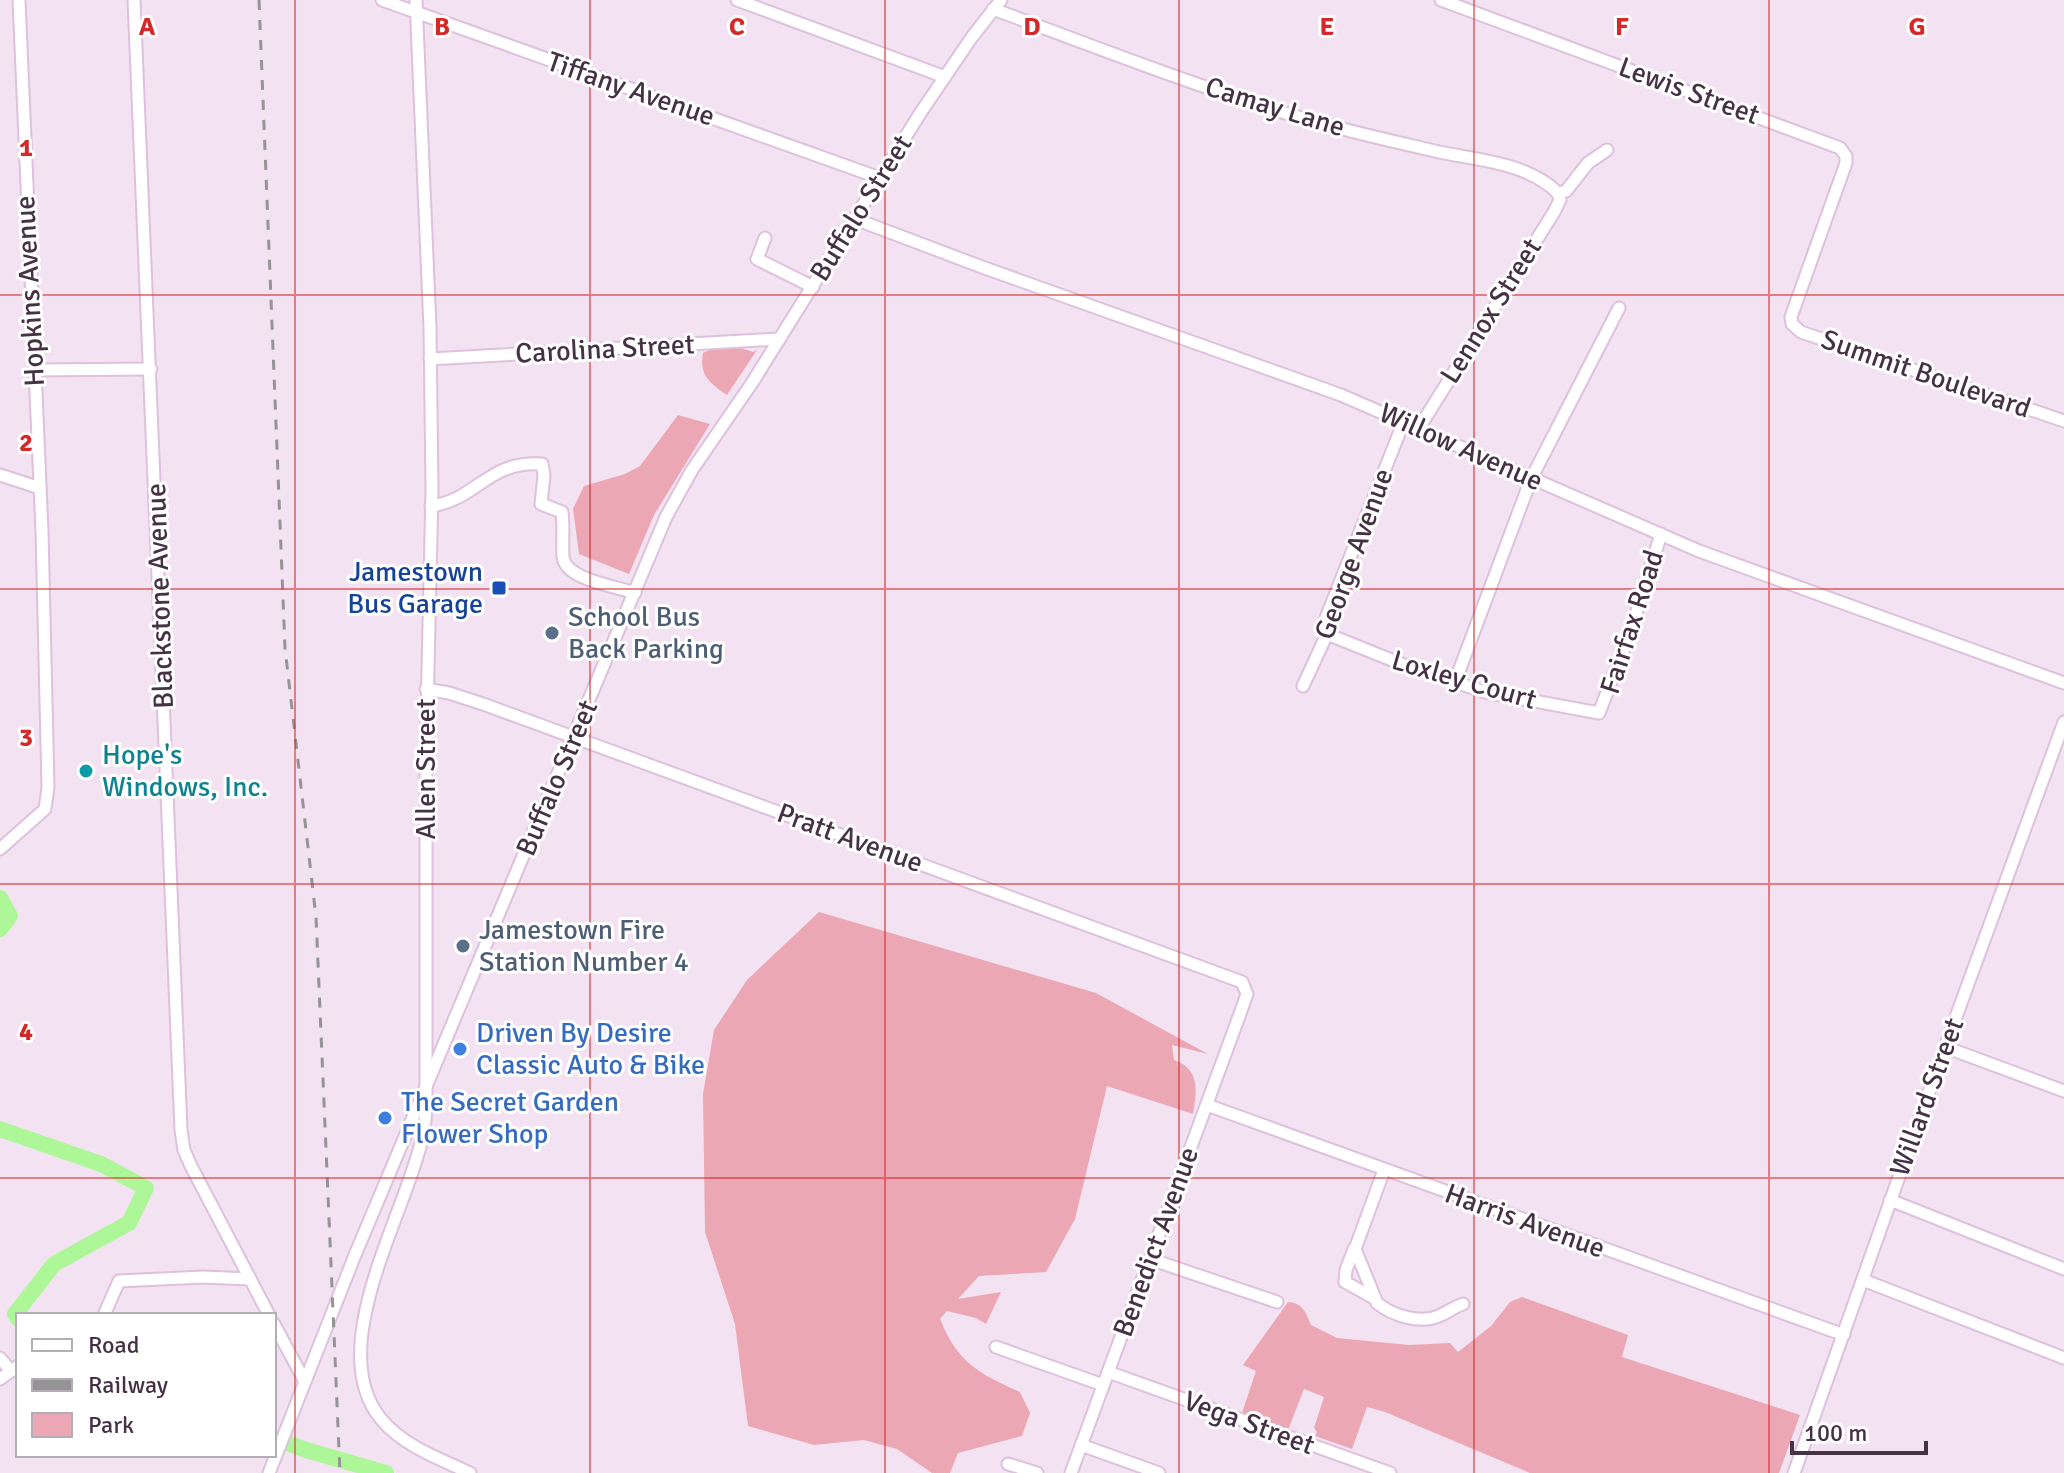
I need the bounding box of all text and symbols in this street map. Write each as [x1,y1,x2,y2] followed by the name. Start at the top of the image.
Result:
[139,11,156,43] text: A
[434,11,450,43] text: B
[729,11,745,43] text: C
[1023,11,1041,43] text: D
[1320,11,1334,43] text: E
[1615,11,1629,43] text: F
[1908,11,1926,43] text: G
[543,44,719,134] street label: Tiffany Avenue
[1614,50,1764,132] street label: Lewis Street
[1201,70,1349,144] street label: Camay Lane
[803,128,920,287] street label: Buffalo Street
[19,132,33,164] text: 1
[8,195,52,387] street label: Hopkins Avenue
[1433,232,1549,390] street label: Lennox Street
[1817,322,2035,426] street label: Summit Boulevard
[514,327,696,371] street label: Carolina Street
[1374,396,1548,498] street label: Willow Avenue
[19,427,33,459] text: 2
[1307,464,1401,644] street label: George Avenue
[139,483,181,709] street label: Blackstone Avenue
[1593,546,1671,698] street label: Fairfax Road
[347,555,483,621] place label: Jamestown Bus Garage
[490,579,508,597] marker: Jamestown Bus Garage
[568,600,724,666] place label: School Bus Back Parking
[543,624,561,642] marker: School Bus Back Parking
[1388,643,1540,717] street label: Loxley Court
[509,695,605,861] street label: Buffalo Street
[409,698,443,840] street label: Allen Street
[19,722,33,754] text: 3
[102,738,268,804] place label: Hope's Windows, Inc.
[77,762,95,780] marker: Hope's Windows, Inc.
[772,796,928,880] street label: Pratt Avenue
[479,913,689,979] place label: Jamestown Fire Station Number 4
[454,937,472,955] marker: Jamestown Fire Station Number 4
[1883,1013,1971,1181] street label: Willard Street
[19,1016,33,1048] text: 4
[476,1016,705,1082] place label: Driven By Desire Classic Auto & Bike
[451,1040,469,1058] marker: Driven By Desire Classic Auto & Bike
[401,1085,619,1151] place label: The Secret Garden Flower Shop
[376,1109,394,1127] marker: The Secret Garden Flower Shop
[1106,1143,1206,1341] street label: Benedict Avenue
[1440,1176,1610,1266] street label: Harris Avenue
[16,1313,276,1457] legend
[88,1330,139,1360] text: Road
[88,1370,168,1400] text: Railway
[1179,1384,1319,1462] street label: Vega Street
[1792,1405,1926,1455] scale bar
[88,1410,134,1440] text: Park
[1804,1418,1867,1448] text: 100 m

